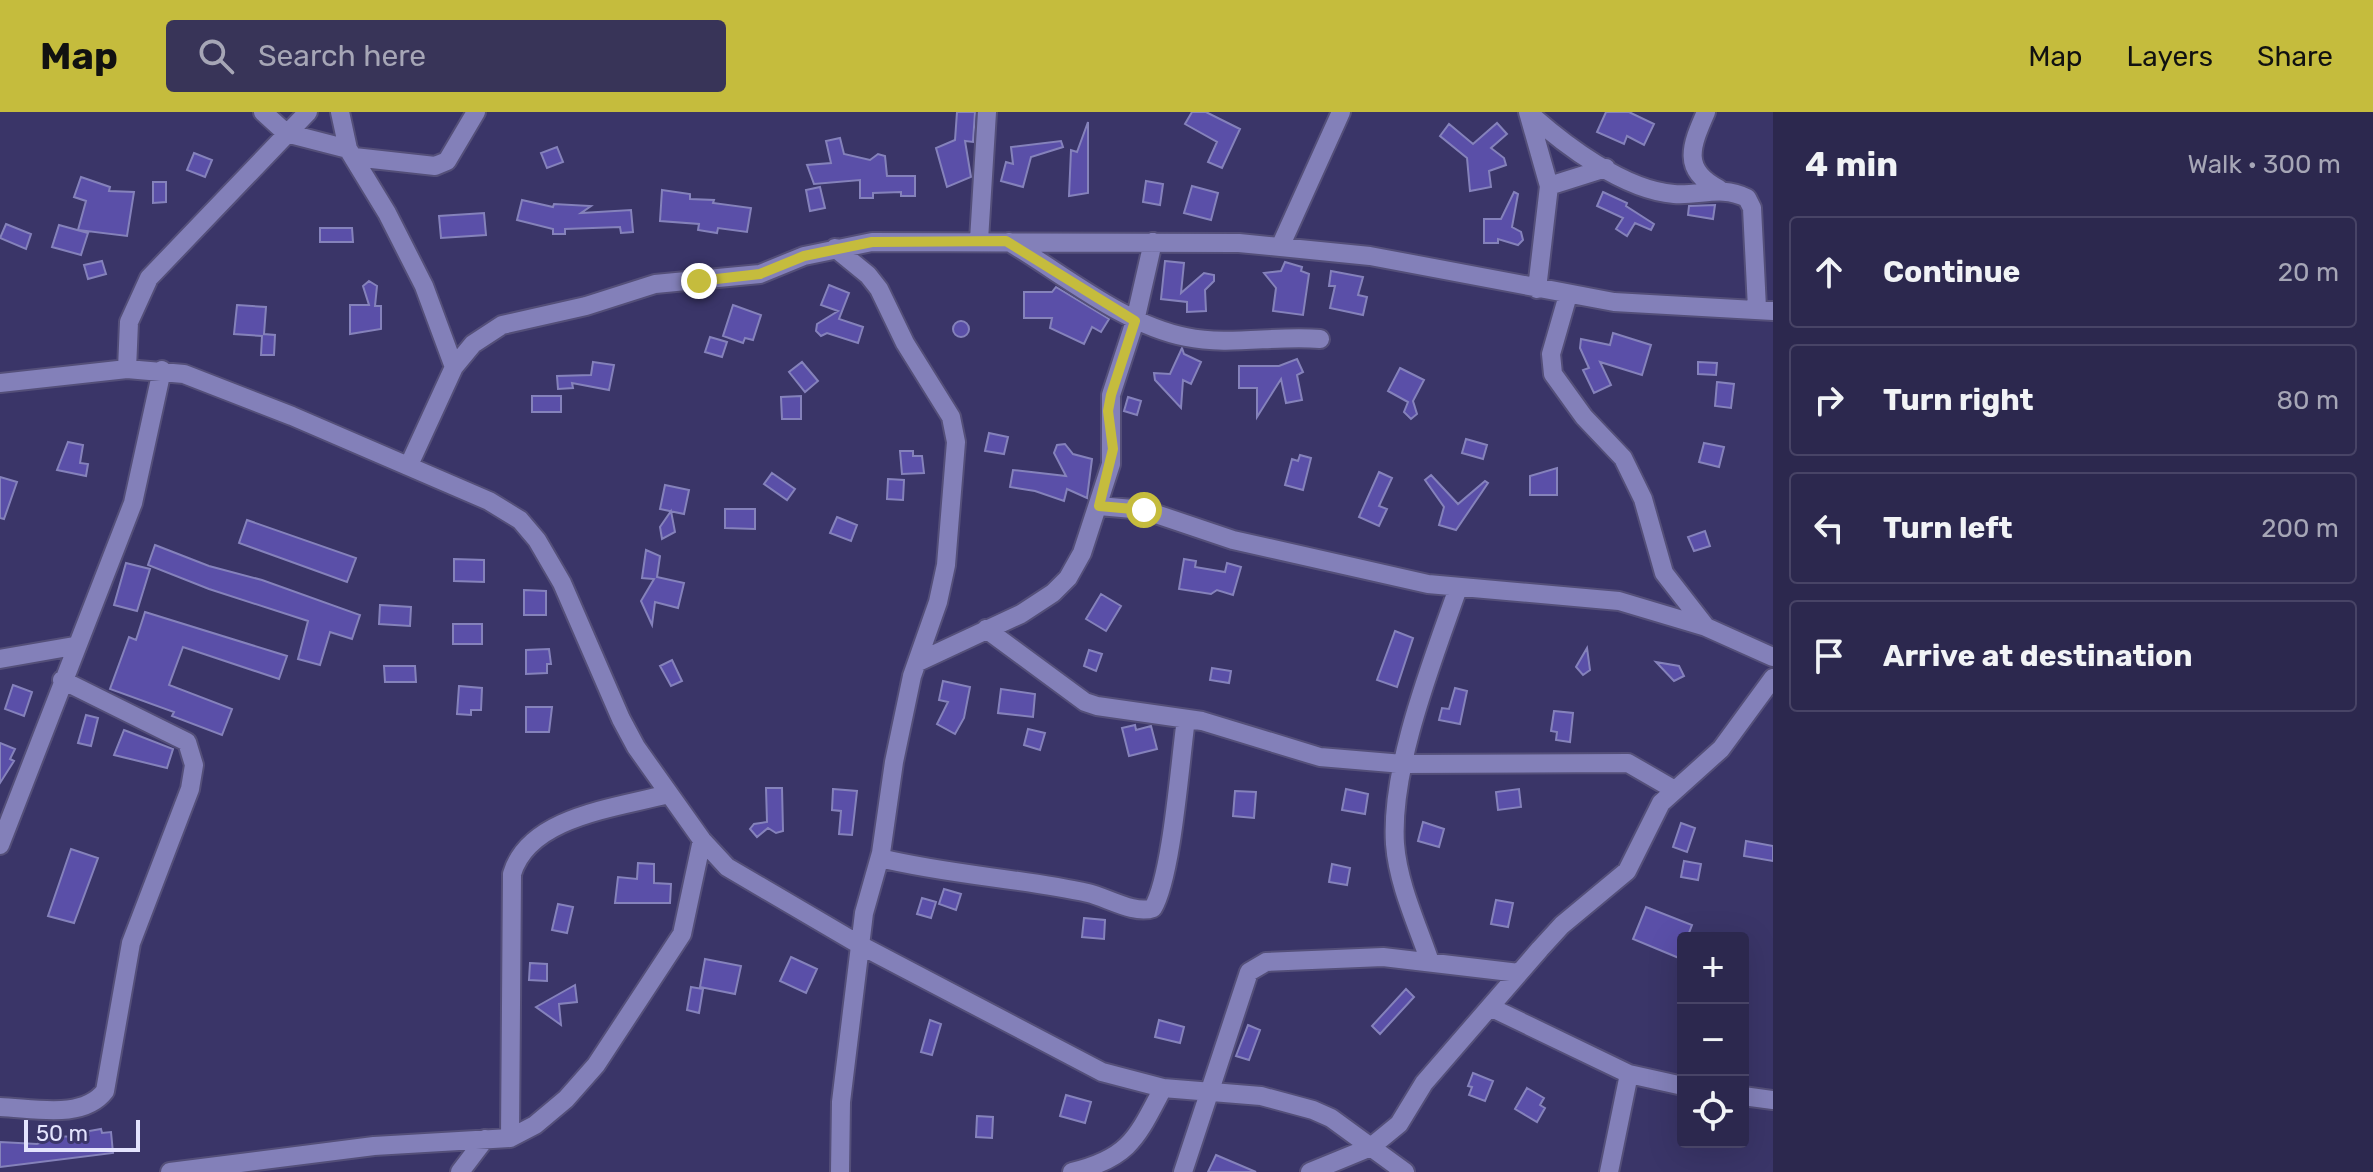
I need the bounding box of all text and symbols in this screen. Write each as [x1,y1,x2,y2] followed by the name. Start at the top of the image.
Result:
[166,20,726,92] search box
[40,33,118,79] text: Map
[194,34,238,78] icon: search
[258,38,426,74] text: Search here
[2028,40,2083,73] text: Map
[2127,40,2213,73] text: Layers
[2257,40,2333,73] text: Share
[1805,144,1898,185] text: 4 min
[2187,149,2341,180] text: Walk · 300 m
[1807,250,1851,294] icon: ahead
[1883,254,2020,290] text: Continue
[2278,257,2339,288] text: 20 m
[681,263,717,299] route end
[1807,378,1851,422] icon: right
[1883,382,2034,418] text: Turn right
[2276,385,2339,416] text: 80 m
[1126,492,1162,528] route start
[1807,506,1851,550] icon: left
[1883,510,2013,546] text: Turn left
[2261,513,2339,544] text: 200 m
[1807,634,1851,678] icon: arrive
[1883,638,2193,674] text: Arrive at destination
[1677,932,1749,1148] map controls
[1677,932,1749,1004] button: +
[1677,1004,1749,1076] button: −
[1677,1076,1749,1148] button: locate
[24,1116,140,1152] scale bar
[36,1120,88,1147] text: 50 m

